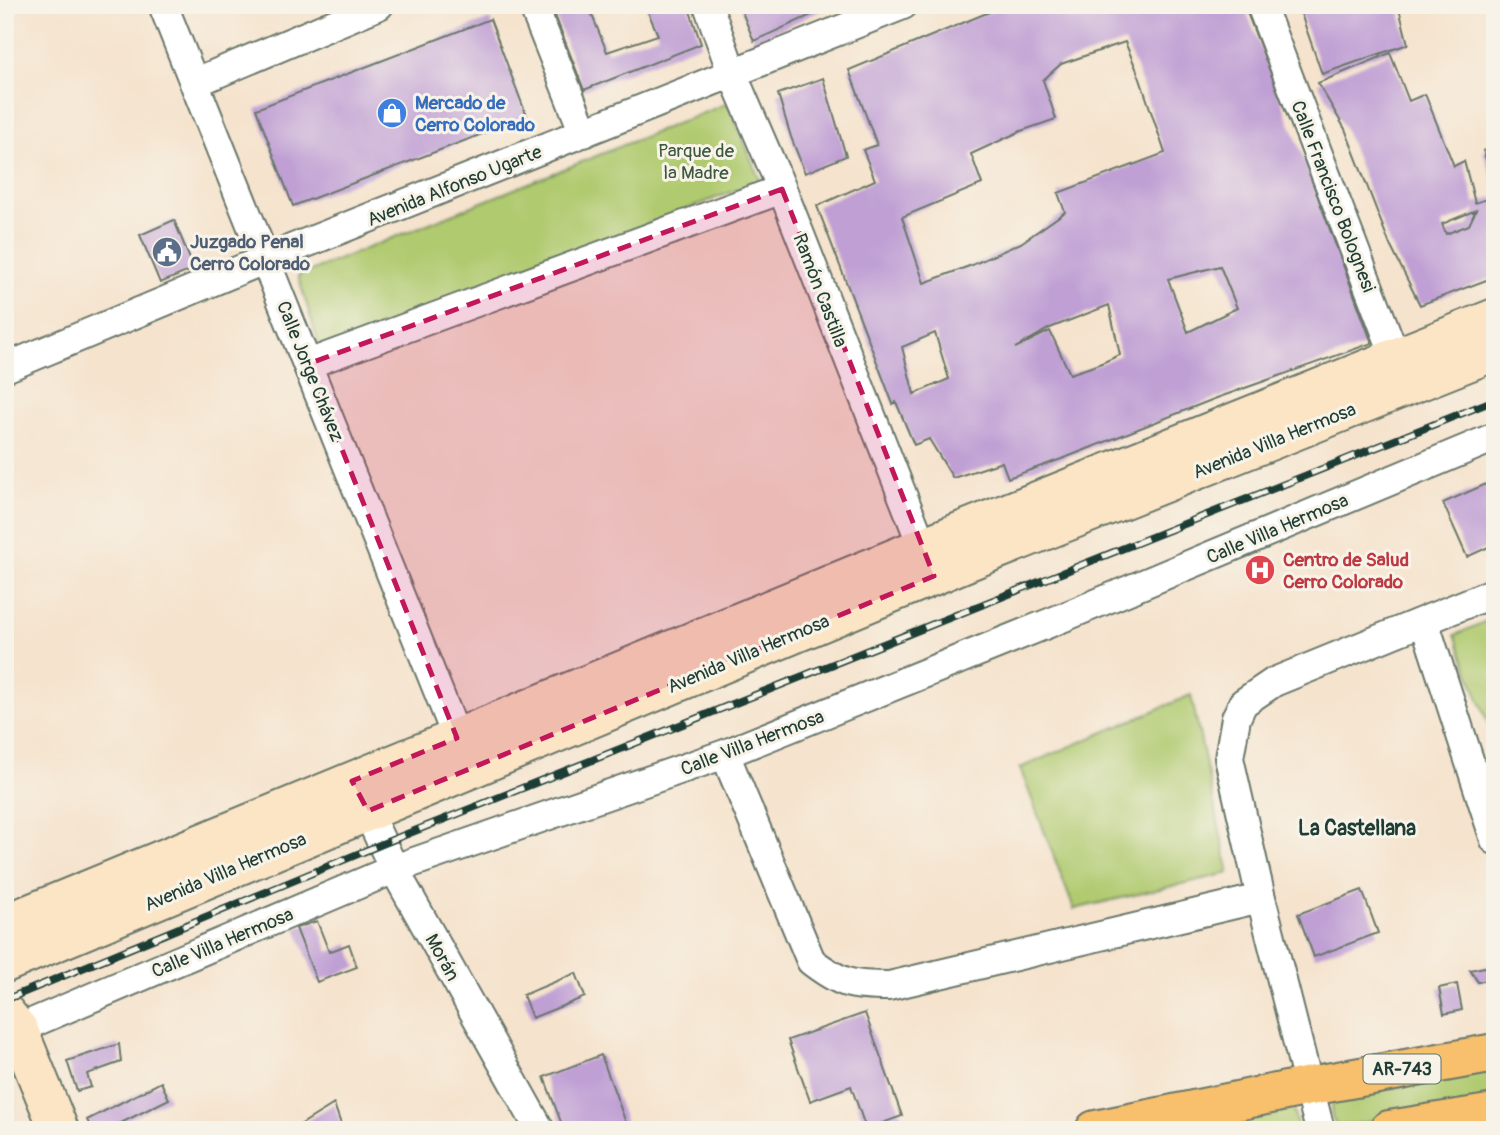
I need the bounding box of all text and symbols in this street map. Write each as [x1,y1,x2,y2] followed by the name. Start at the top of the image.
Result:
[415,91,536,137] place label: Mercado de Cerro Colorado
[375,96,409,130] shop icon: Mercado de Cerro Colorado
[1285,97,1381,295] street label: Calle Francisco Bolognesi
[658,139,735,185] park label: Parque de la Madre
[363,140,546,232] street label: Avenida Alfonso Ugarte
[190,230,311,276] place label: Juzgado Penal Cerro Colorado
[787,230,853,351] street label: Ramón Castilla
[150,235,184,269] public building icon: Juzgado Penal Cerro Colorado
[271,298,349,445] street label: Calle Jorge Chávez
[1189,397,1360,485] street label: Avenida Villa Hermosa
[1203,488,1352,570] street label: Calle Villa Hermosa
[1283,548,1409,594] place label: Centro de Salud Cerro Colorado
[1243,553,1277,587] hospital icon: Centro de Salud Cerro Colorado
[664,609,833,699] street label: Avenida Villa Hermosa
[677,704,828,781] street label: Calle Villa Hermosa
[1298,815,1416,842] district label: La Castellana
[141,827,310,917] street label: Avenida Villa Hermosa
[148,902,297,984] street label: Calle Villa Hermosa
[419,930,465,985] street label: Morán
[1364,1054,1440,1084] road number: AR-743

